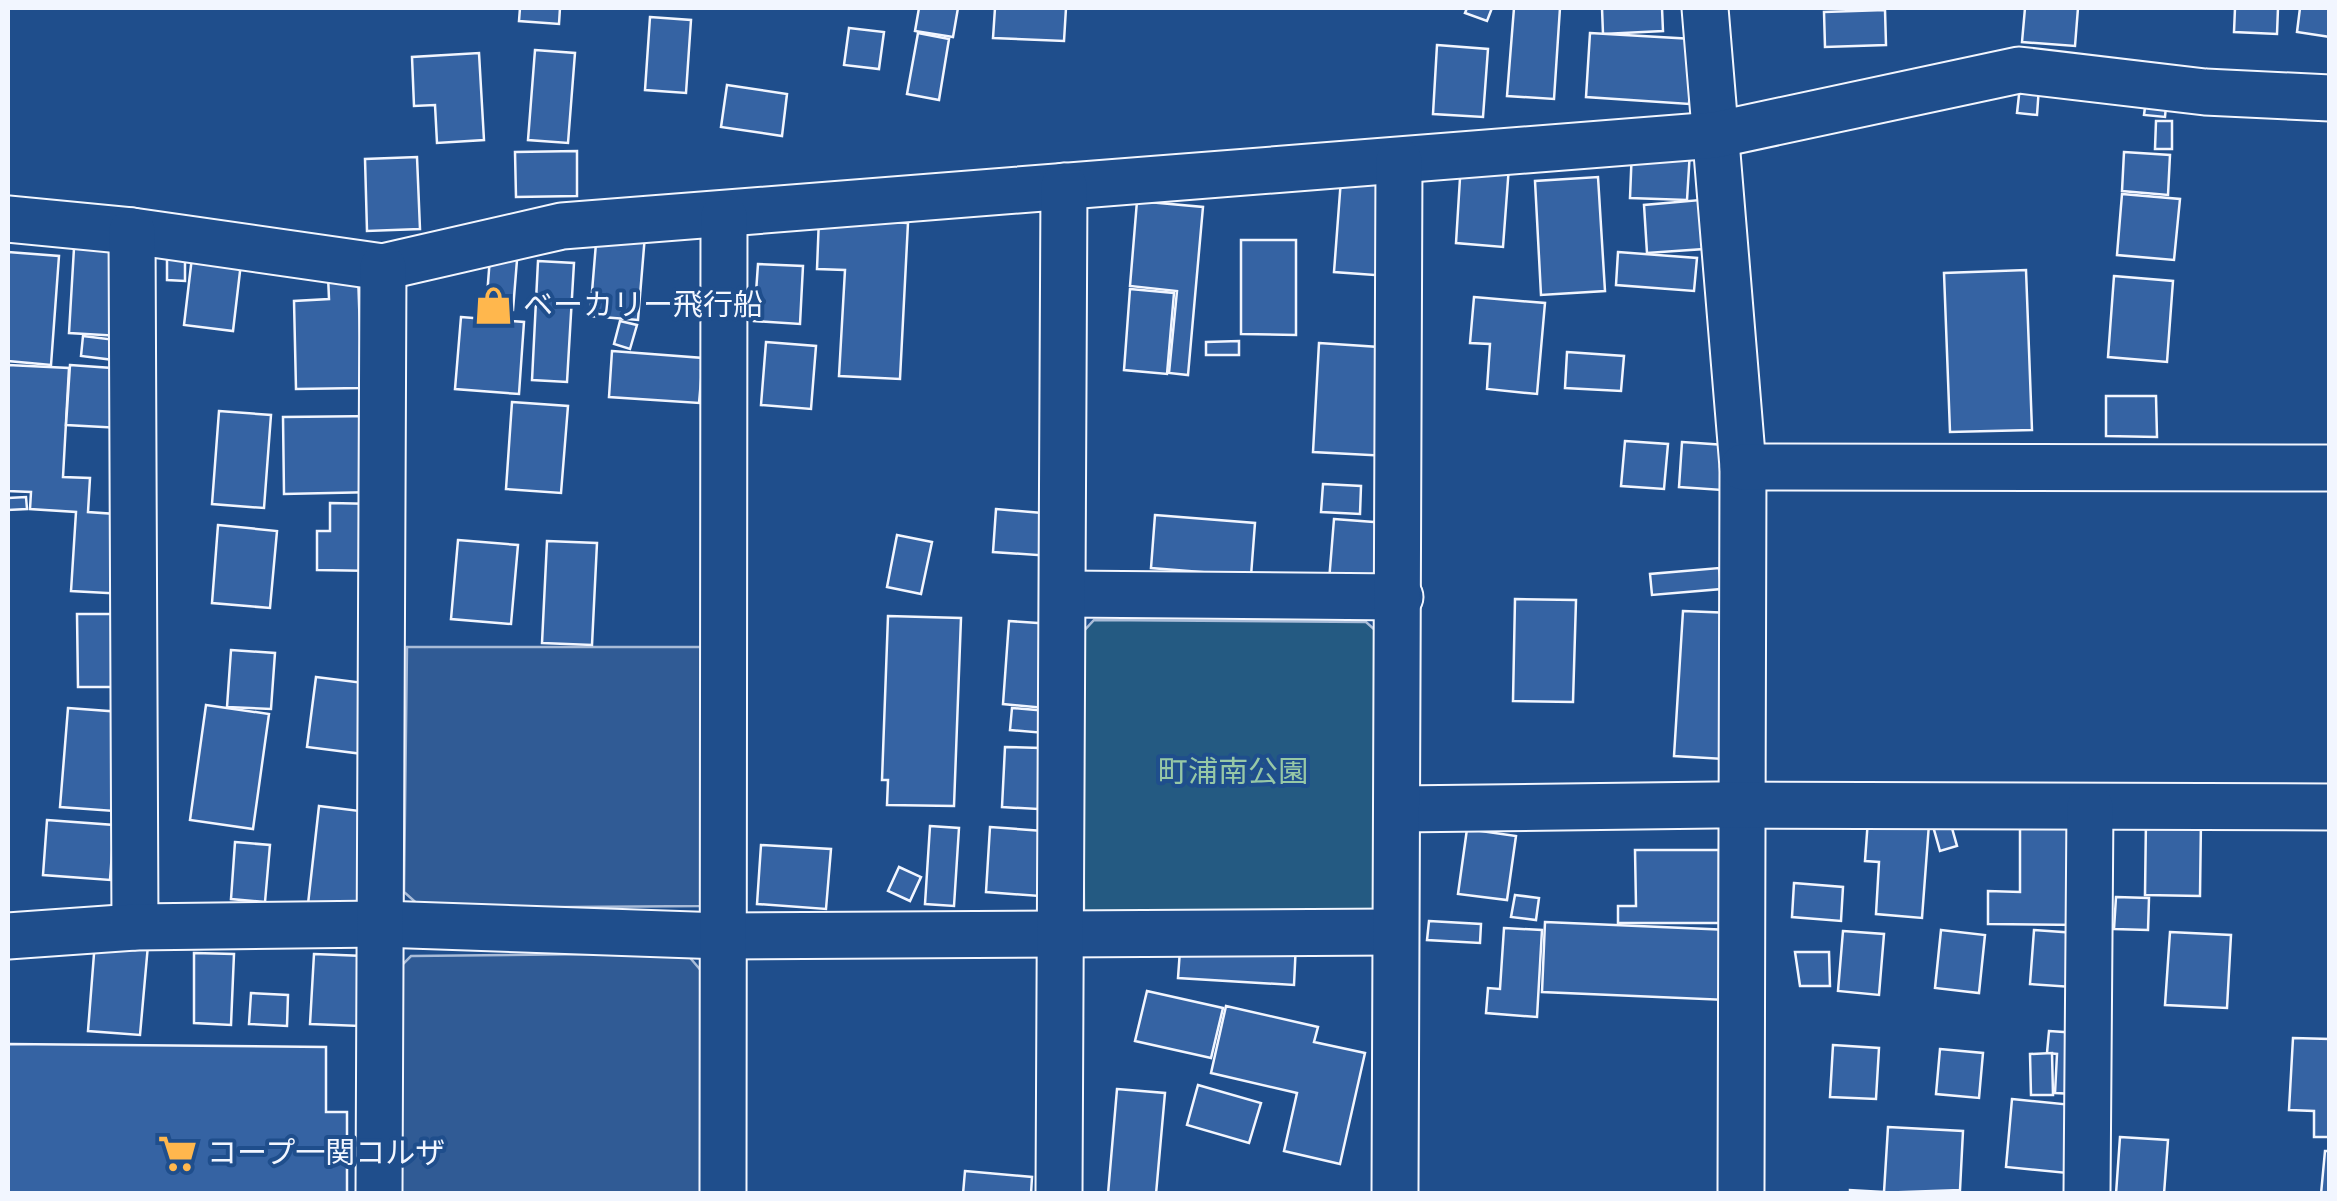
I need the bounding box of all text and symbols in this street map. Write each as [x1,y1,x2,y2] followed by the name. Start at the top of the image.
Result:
[472,284,514,326] shop icon: ベーカリー飛行船
[523,286,763,322] place label: ベーカリー飛行船
[1158,753,1308,789] park label: 町浦南公園
[156,1132,198,1174] supermarket icon: コープ一関コルザ
[207,1134,445,1170] place label: コープ一関コルザ

